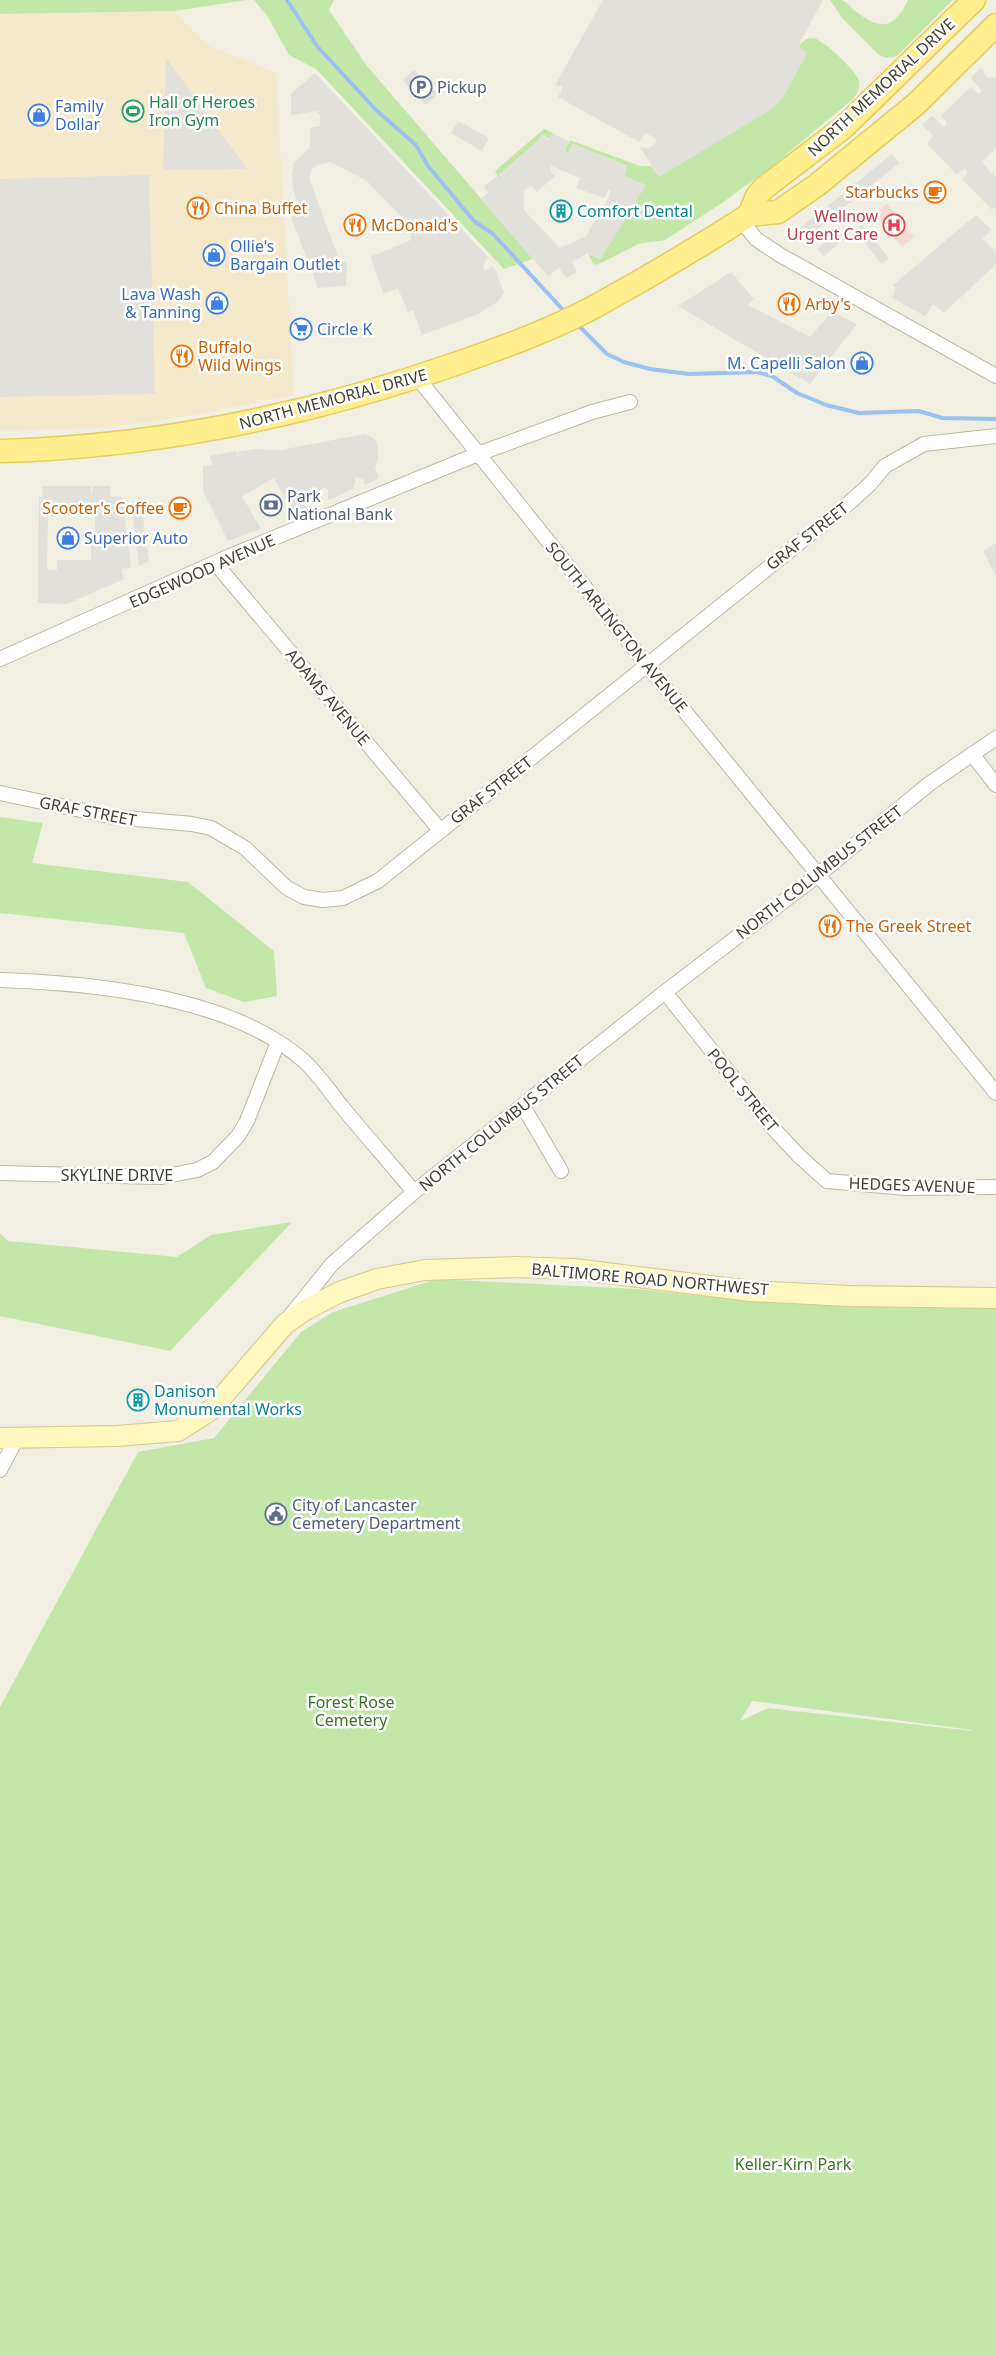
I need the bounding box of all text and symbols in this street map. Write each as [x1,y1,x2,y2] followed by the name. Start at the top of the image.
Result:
[803,13,959,161] street label: NORTH MEMORIAL DRIVE
[409,75,433,99] parking icon: Pickup
[437,76,487,98] place label: Pickup
[149,91,255,131] place label: Hall of Heroes Iron Gym
[55,95,104,135] place label: Family Dollar
[121,99,145,123] sports icon: Hall of Heroes Iron Gym
[27,103,51,127] shop icon: Family Dollar
[923,180,947,204] cafe icon: Starbucks
[845,181,919,203] place label: Starbucks
[186,196,210,220] restaurant icon: China Buffet
[214,197,307,219] place label: China Buffet
[549,199,573,223] building icon: Comfort Dental
[577,200,693,222] place label: Comfort Dental
[787,205,878,245] place label: Wellnow Urgent Care
[343,213,367,237] restaurant icon: McDonald's
[882,213,906,237] hospital icon: Wellnow Urgent Care
[371,214,458,236] place label: McDonald's
[230,235,340,275] place label: Ollie's Bargain Outlet
[202,243,226,267] shop icon: Ollie's Bargain Outlet
[121,283,201,323] place label: Lava Wash & Tanning
[205,291,229,315] shop icon: Lava Wash & Tanning
[777,292,801,316] restaurant icon: Arby's
[805,293,851,315] place label: Arby's
[289,317,313,341] supermarket icon: Circle K
[317,318,373,340] place label: Circle K
[198,336,282,376] place label: Buffalo Wild Wings
[170,344,194,368] restaurant icon: Buffalo Wild Wings
[850,351,874,375] shop icon: M. Capelli Salon
[727,352,846,374] place label: M. Capelli Salon
[237,363,429,435] street label: NORTH MEMORIAL DRIVE
[287,485,393,525] place label: Park National Bank
[259,493,283,517] bank icon: Park National Bank
[168,496,192,520] cafe icon: Scooter's Coffee
[42,497,164,519] place label: Scooter's Coffee
[761,497,853,575] street label: GRAF STREET
[56,526,80,550] shop icon: Superior Auto
[84,527,188,549] place label: Superior Auto
[126,529,278,613] street label: EDGEWOOD AVENUE
[541,537,693,717] street label: SOUTH ARLINGTON AVENUE
[281,644,375,750] street label: ADAMS AVENUE
[445,751,537,829] street label: GRAF STREET
[38,791,139,831] street label: GRAF STREET
[731,800,907,944] street label: NORTH COLUMBUS STREET
[818,914,842,938] restaurant icon: The Greek Street
[846,915,972,937] place label: The Greek Street
[702,1044,784,1136] street label: POOL STREET
[414,1050,588,1196] street label: NORTH COLUMBUS STREET
[61,1164,173,1186] street label: SKYLINE DRIVE
[848,1172,976,1198] street label: HEDGES AVENUE
[530,1258,770,1300] street label: BALTIMORE ROAD NORTHWEST
[154,1380,302,1420] place label: Danison Monumental Works
[126,1388,150,1412] building icon: Danison Monumental Works
[292,1494,461,1534] place label: City of Lancaster Cemetery Department
[264,1502,288,1526] public building icon: City of Lancaster Cemetery Department
[307,1691,395,1731] park label: Forest Rose Cemetery
[735,2153,852,2175] park label: Keller-Kirn Park

